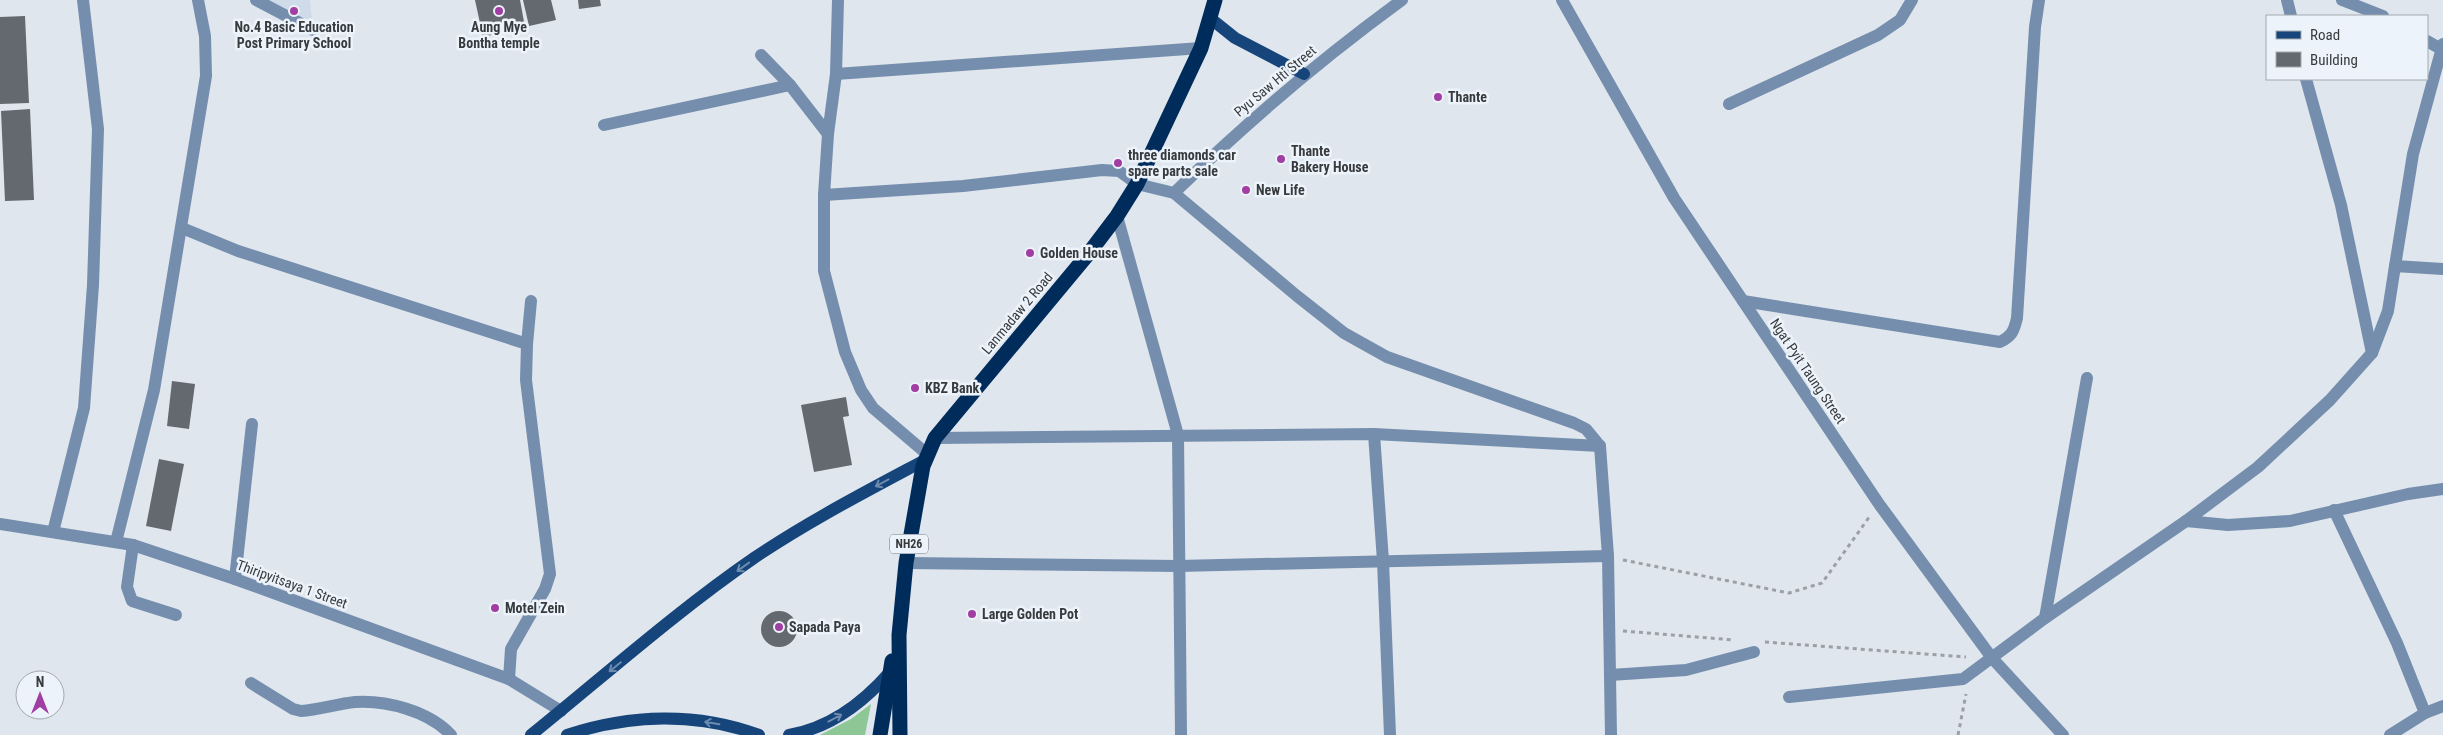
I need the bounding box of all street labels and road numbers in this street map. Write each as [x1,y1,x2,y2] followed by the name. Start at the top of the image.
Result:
[1231,42,1319,120] street label: Pyu Saw Hti Street
[978,269,1056,357] street label: Lanmadaw 2 Road
[1767,315,1849,427] street label: Ngat Pyit Taung Street
[890,534,928,554] road number: NH26
[235,557,349,611] street label: Thiripyitsaya 1 Street

